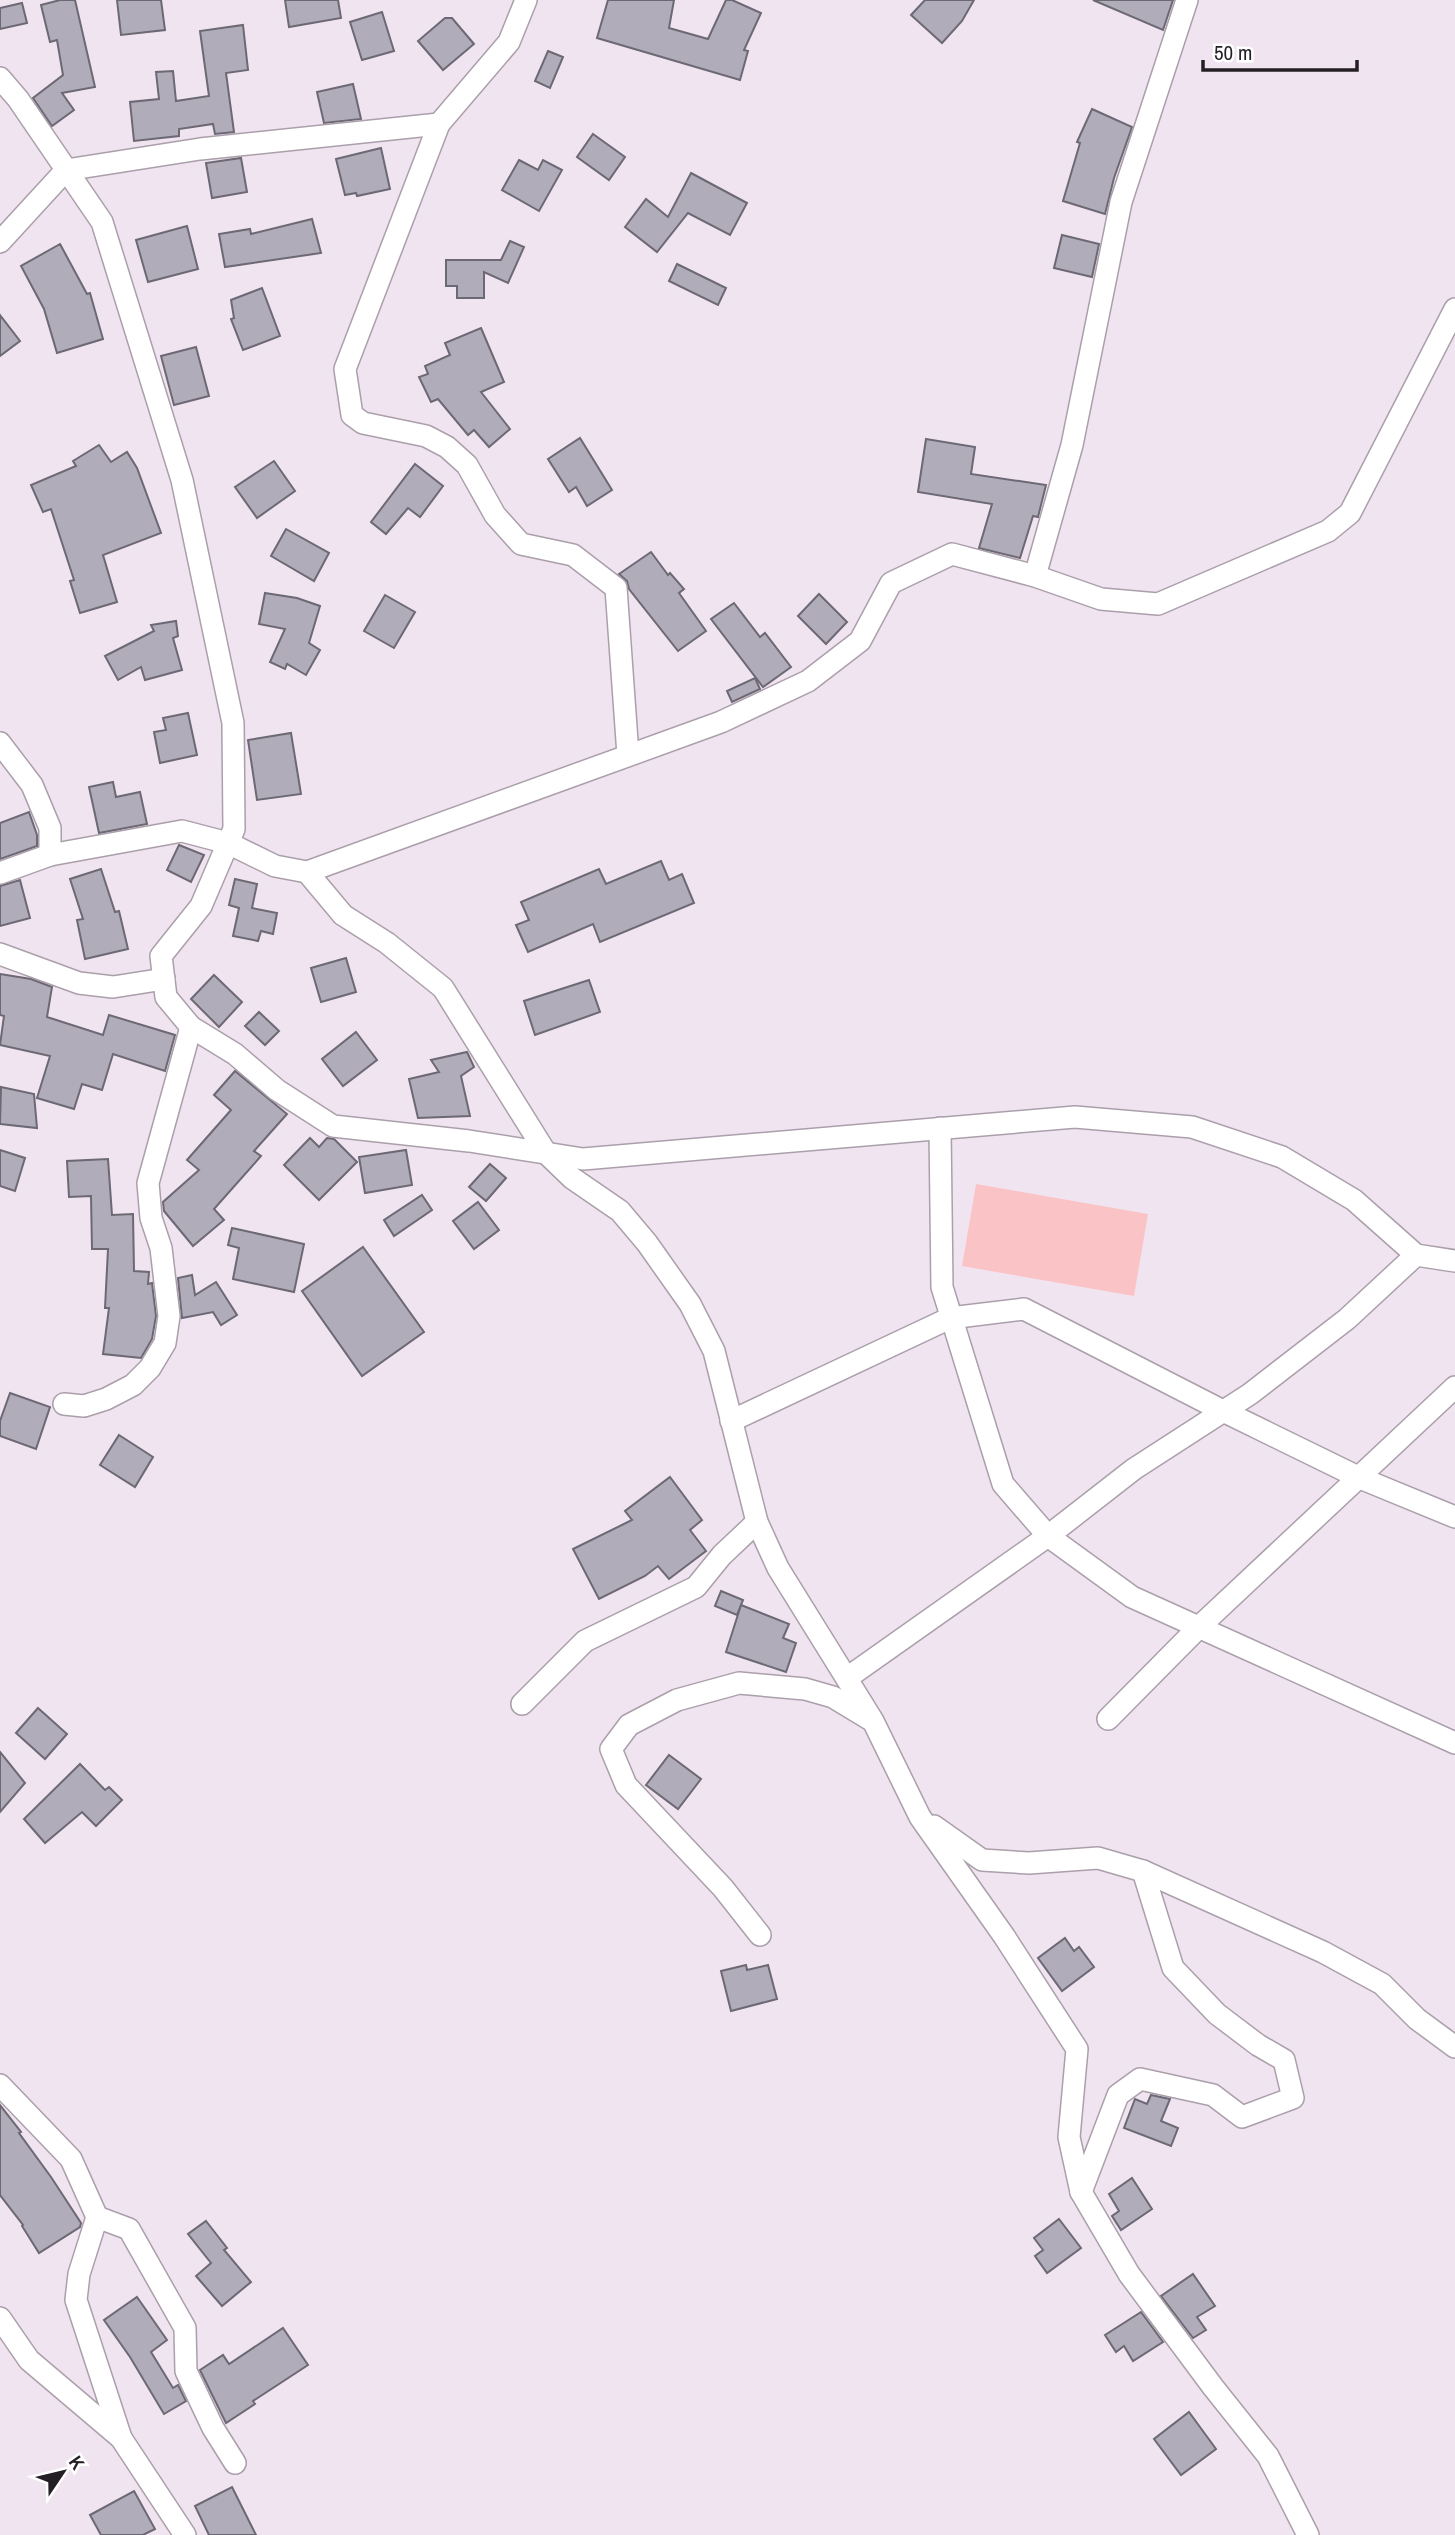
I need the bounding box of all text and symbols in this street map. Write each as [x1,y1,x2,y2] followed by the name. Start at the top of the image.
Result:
[1203,28,1357,72] scale bar
[1214,38,1252,67] text: 50 m
[28,2437,98,2507] north arrow
[63,2450,91,2475] text: K

